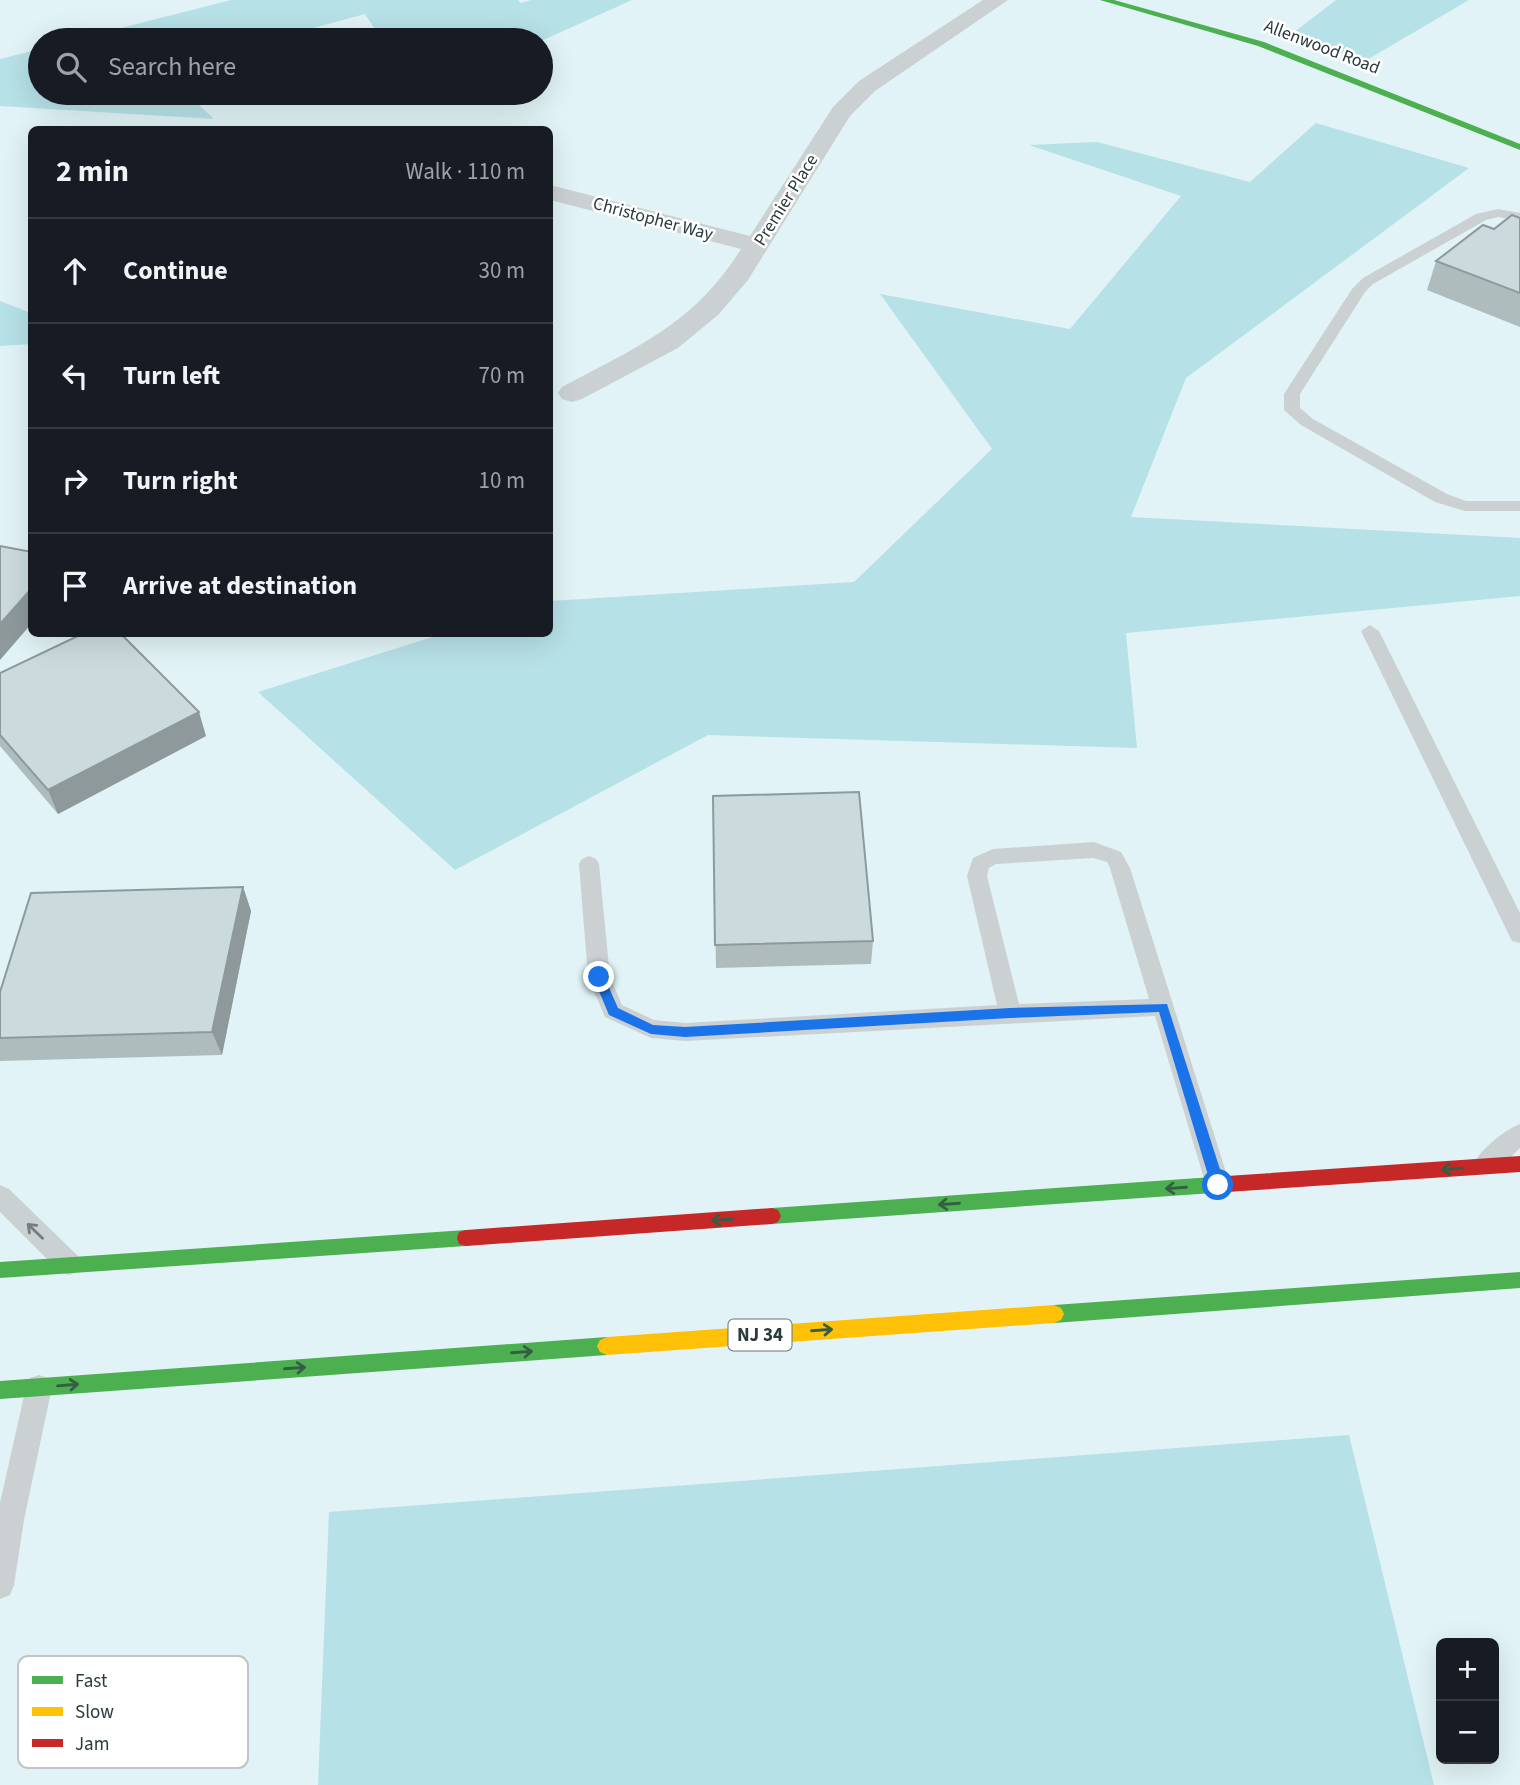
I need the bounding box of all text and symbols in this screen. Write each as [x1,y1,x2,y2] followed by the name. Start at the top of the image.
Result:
[1260,13,1384,81] street label: Allenwood Road
[28,28,553,105] search box
[52,48,90,86] icon: search
[108,48,236,85] text: Search here
[748,149,824,251] street label: Premier Place
[56,150,129,193] text: 2 min
[406,155,525,188] text: Walk · 110 m
[590,191,716,247] street label: Christopher Way
[56,252,94,290] icon: ahead
[123,252,228,289] text: Continue
[478,254,525,287] text: 30 m
[56,357,94,395] icon: left
[123,357,220,394] text: Turn left
[478,359,525,392] text: 70 m
[56,462,94,500] icon: right
[123,462,238,499] text: Turn right
[478,464,525,497] text: 10 m
[56,567,94,605] icon: arrive
[123,567,357,604] text: Arrive at destination
[583,961,614,992] route end
[1441,1163,1464,1176] one-way arrow
[1202,1169,1233,1200] route start
[1165,1182,1188,1195] one-way arrow
[938,1198,961,1211] one-way arrow
[711,1214,734,1227] one-way arrow
[26,1223,44,1239] one-way arrow
[728,1320,792,1350] road number: NJ 34
[810,1323,833,1336] one-way arrow
[510,1345,533,1358] one-way arrow
[283,1361,306,1374] one-way arrow
[56,1378,79,1391] one-way arrow
[1436,1638,1499,1764] map controls
[1436,1638,1499,1701] button: +
[18,1656,248,1768] legend
[75,1668,108,1695] text: Fast
[75,1699,114,1726] text: Slow
[1436,1701,1499,1764] button: −
[75,1731,109,1758] text: Jam

